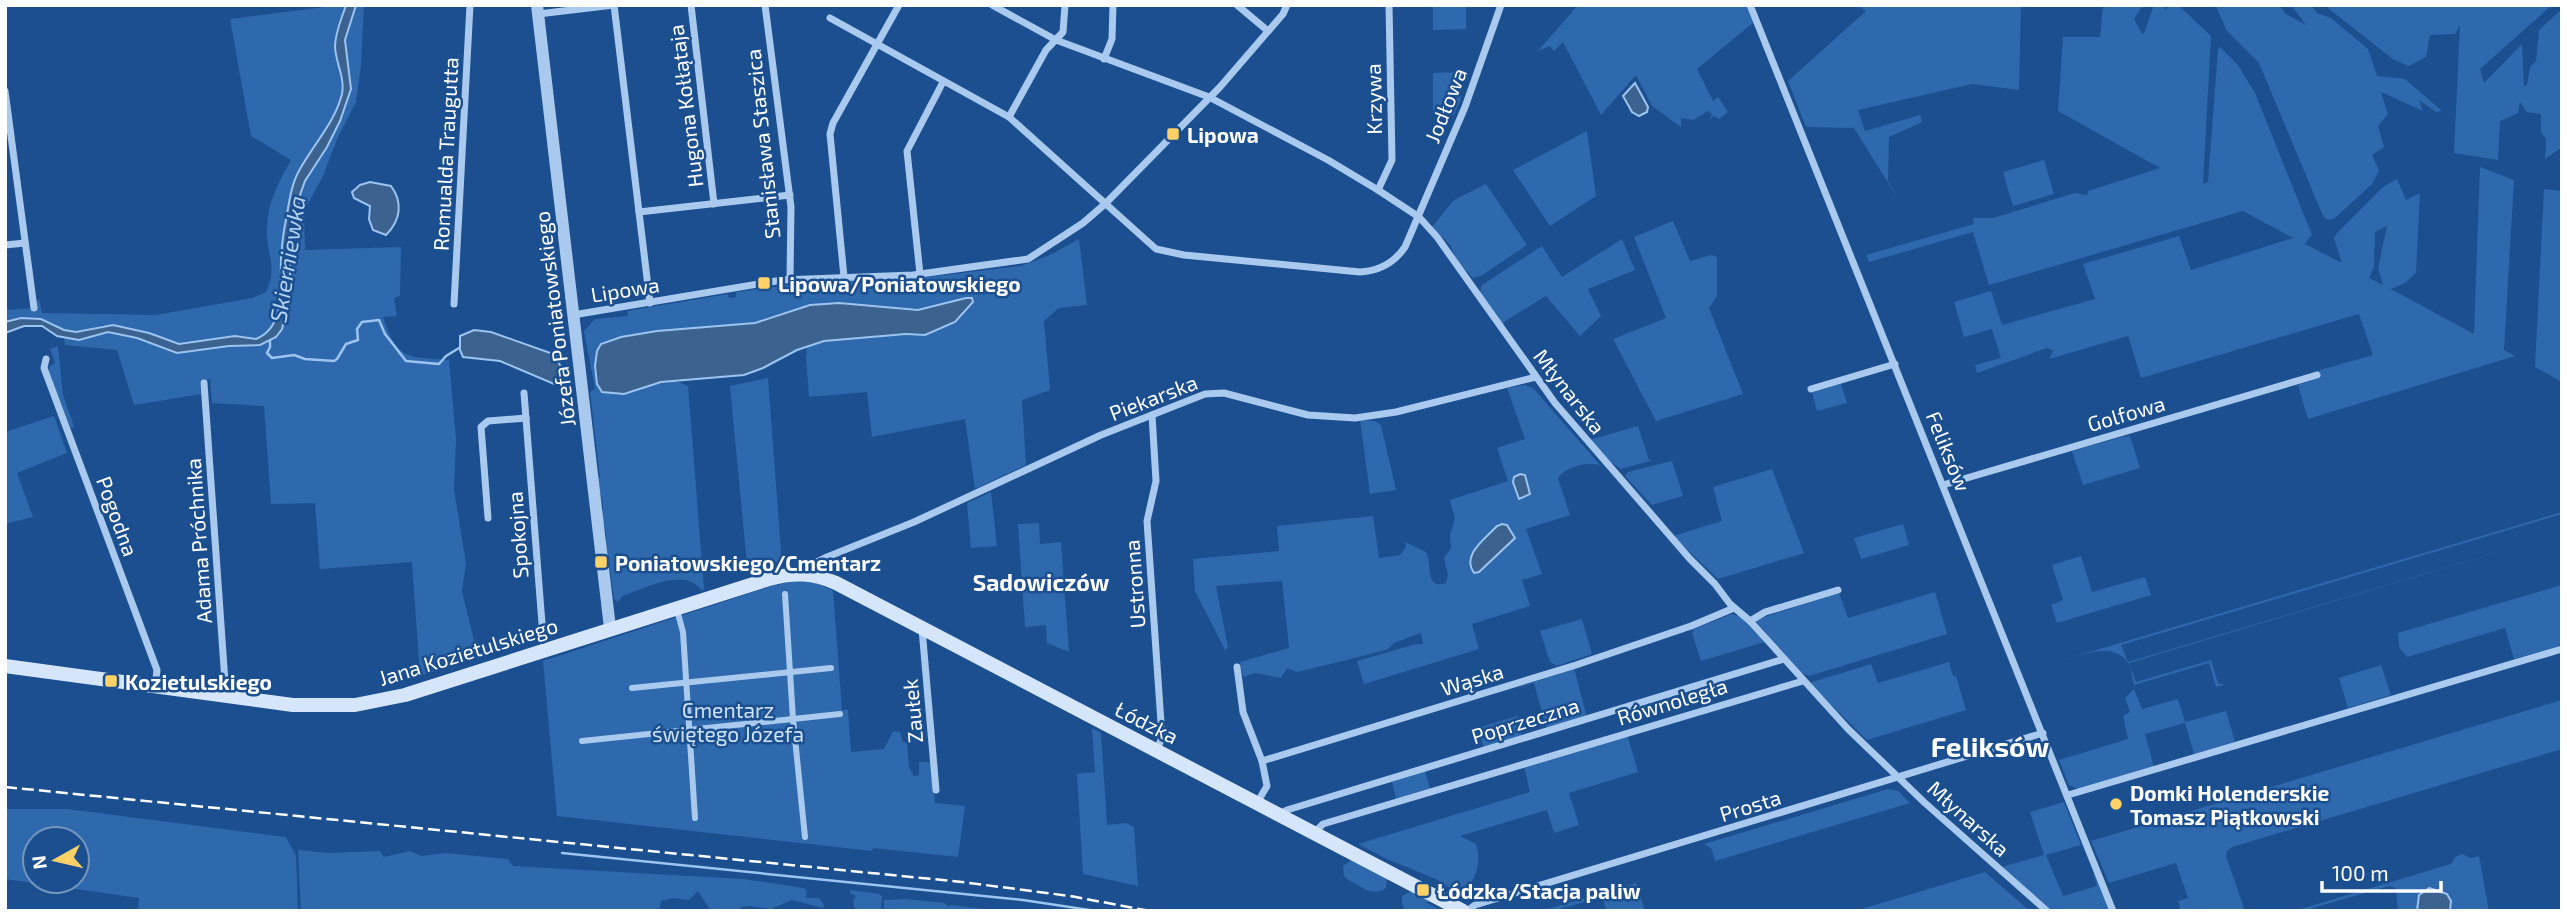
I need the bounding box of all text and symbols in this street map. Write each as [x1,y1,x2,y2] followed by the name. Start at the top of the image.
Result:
[663,23,708,189] street label: Hugona Kołłątaja
[740,48,784,240] street label: Stanisława Staszica
[427,56,463,252] street label: Romualda Traugutta
[1360,63,1386,135] street label: Krzywa
[1419,64,1471,146] street label: Jodłowa
[1187,122,1259,147] place label: Lipowa
[1165,126,1181,142] marker: Lipowa
[263,194,311,324] water label: Skierniewka
[528,210,580,428] street label: Józefa Poniatowskiego
[589,271,661,307] street label: Lipowa
[778,271,1021,296] place label: Lipowa/Poniatowskiego
[756,275,772,291] marker: Lipowa/Poniatowskiego
[1529,344,1611,438] street label: Młynarska
[1105,369,1201,425] street label: Piekarska
[2084,390,2168,436] street label: Golfowa
[1922,407,1976,495] street label: Feliksów
[180,457,216,625] street label: Adama Próchnika
[92,472,144,560] street label: Pogodna
[501,491,534,579] street label: Spokojna
[1118,539,1150,629] street label: Ustronna
[615,550,881,575] place label: Poniatowskiego/Cmentarz
[593,554,609,570] marker: Poniatowskiego/Cmentarz
[973,568,1110,596] district label: Sadowiczów
[375,612,561,690] street label: Jana Kozietulskiego
[1438,658,1506,700] street label: Wąska
[125,669,272,694] place label: Kozietulskiego
[1614,672,1730,730] street label: Równoległa
[103,673,119,689] marker: Kozietulskiego
[897,678,927,744] street label: Zaułek
[1468,692,1582,748] street label: Poprzeczna
[1111,695,1183,749] street label: Łódzka
[652,697,804,746] park label: Cmentarz świętego Józefa
[1931,729,2049,763] district label: Feliksów
[1923,775,2015,861] street label: Młynarska
[2130,780,2330,830] place label: Domki Holenderskie Tomasz Piątkowski
[1716,784,1784,826] street label: Prosta
[2108,796,2124,812] marker: Domki Holenderskie Tomasz Piątkowski
[21,825,91,895] north arrow
[2322,850,2441,894] scale bar
[26,854,51,871] text: N
[2332,860,2389,885] text: 100 m
[1437,878,1641,903] place label: Łódzka/Stacja paliw
[1415,882,1431,898] marker: Łódzka/Stacja paliw

